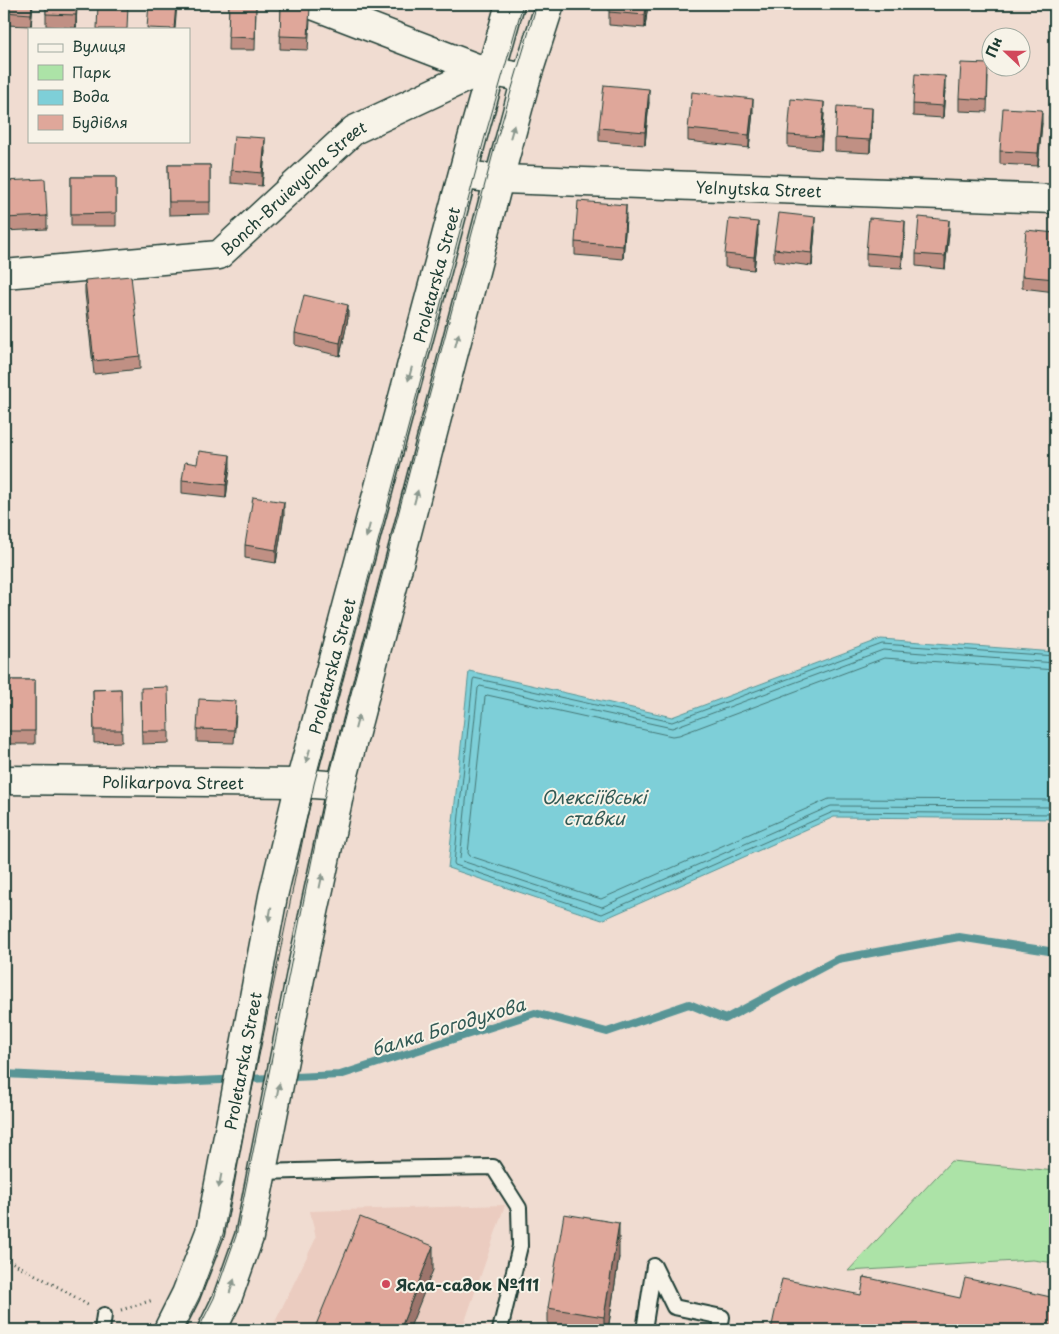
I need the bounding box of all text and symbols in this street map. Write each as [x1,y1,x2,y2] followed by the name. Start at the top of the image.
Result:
[28,28,190,142] legend
[982,28,1032,78] north arrow
[72,34,126,57] text: Вулиця
[980,34,1007,60] text: Пн
[72,60,111,83] text: Парк
[72,84,110,107] text: Вода
[72,110,128,133] text: Будівля
[214,114,370,261] street label: Bonch-Bruievycha Street
[508,124,516,139] one-way arrow
[695,174,822,203] street label: Yelnytska Street
[406,204,466,345] street label: Proletarska Street
[453,333,461,348] one-way arrow
[405,367,413,382] one-way arrow
[412,490,420,505] one-way arrow
[363,524,371,539] one-way arrow
[302,595,361,736] street label: Proletarska Street
[353,715,361,730] one-way arrow
[303,748,311,763] one-way arrow
[102,769,245,794] street label: Polikarpova Street
[541,783,650,831] water label: Олексіївські ставки
[317,872,325,888] one-way arrow
[265,906,273,922] one-way arrow
[217,989,267,1132] street label: Proletarska Street
[368,990,529,1062] water label: балка Богодухова
[274,1082,282,1098] one-way arrow
[215,1173,223,1189] one-way arrow
[396,1272,539,1296] place label: Ясла-садок №111
[228,1278,236,1293] one-way arrow
[380,1278,392,1290] marker: Ясла-садок №111

